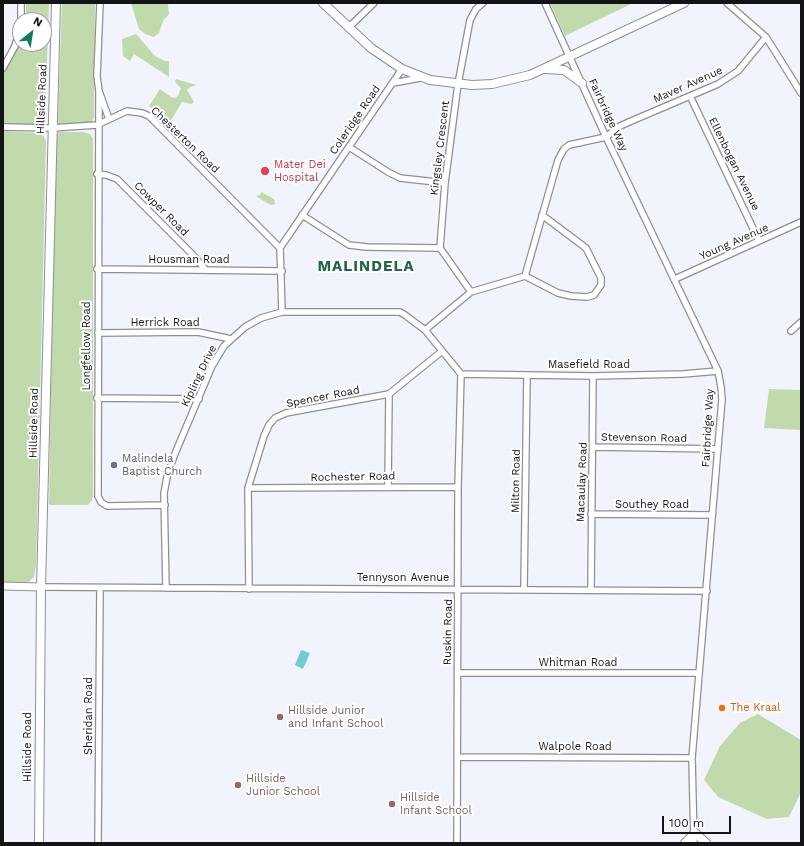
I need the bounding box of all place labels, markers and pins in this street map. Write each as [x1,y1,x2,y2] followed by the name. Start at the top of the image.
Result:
[274,158,326,184] place label: Mater Dei Hospital
[259,165,271,177] marker: Mater Dei Hospital
[122,452,202,478] place label: Malindela Baptist Church
[109,460,119,470] marker: Malindela Baptist Church
[730,701,781,715] place label: The Kraal
[717,703,727,713] marker: The Kraal
[288,704,384,730] place label: Hillside Junior and Infant School
[275,712,285,722] marker: Hillside Junior and Infant School
[246,772,320,798] place label: Hillside Junior School
[233,780,243,790] marker: Hillside Junior School
[400,791,472,817] place label: Hillside Infant School
[387,799,397,809] marker: Hillside Infant School

